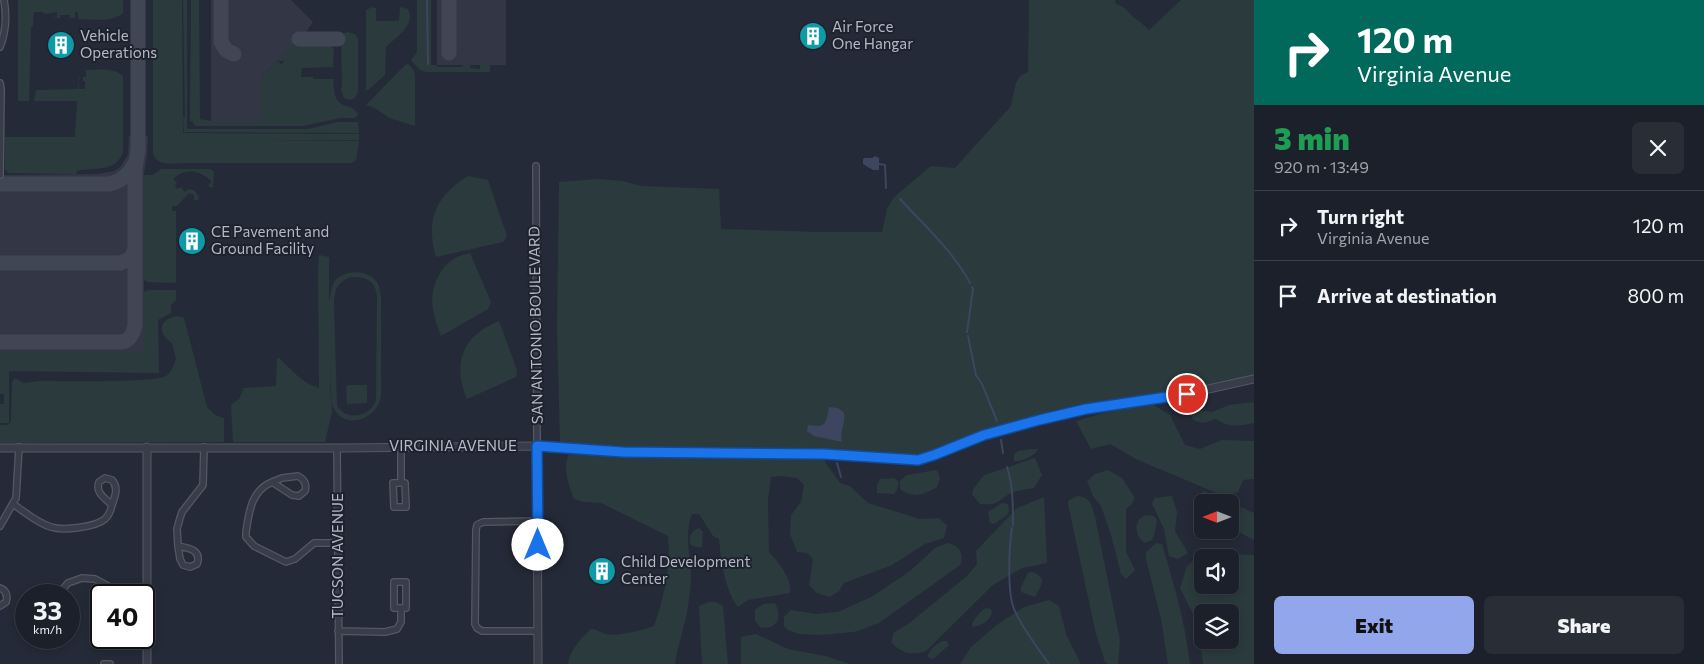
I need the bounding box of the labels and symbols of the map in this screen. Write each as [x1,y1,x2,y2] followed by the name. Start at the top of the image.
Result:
[832,17,913,52] place label: Air Force One Hangar
[798,21,828,51] building icon: Air Force One Hangar
[80,26,157,61] place label: Vehicle Operations
[46,30,76,60] building icon: Vehicle Operations
[211,222,329,257] place label: CE Pavement and Ground Facility
[177,226,207,256] building icon: CE Pavement and Ground Facility
[524,226,546,424] street label: SAN ANTONIO BOULEVARD
[1166,373,1208,415] pin
[389,436,517,454] street label: VIRGINIA AVENUE
[328,493,346,619] street label: TUCSON AVENUE
[1194,494,1239,539] north arrow
[511,518,563,570] position arrow
[621,552,751,587] place label: Child Development Center
[587,556,617,586] building icon: Child Development Center
[90,584,155,649] speed limit sign: 40

